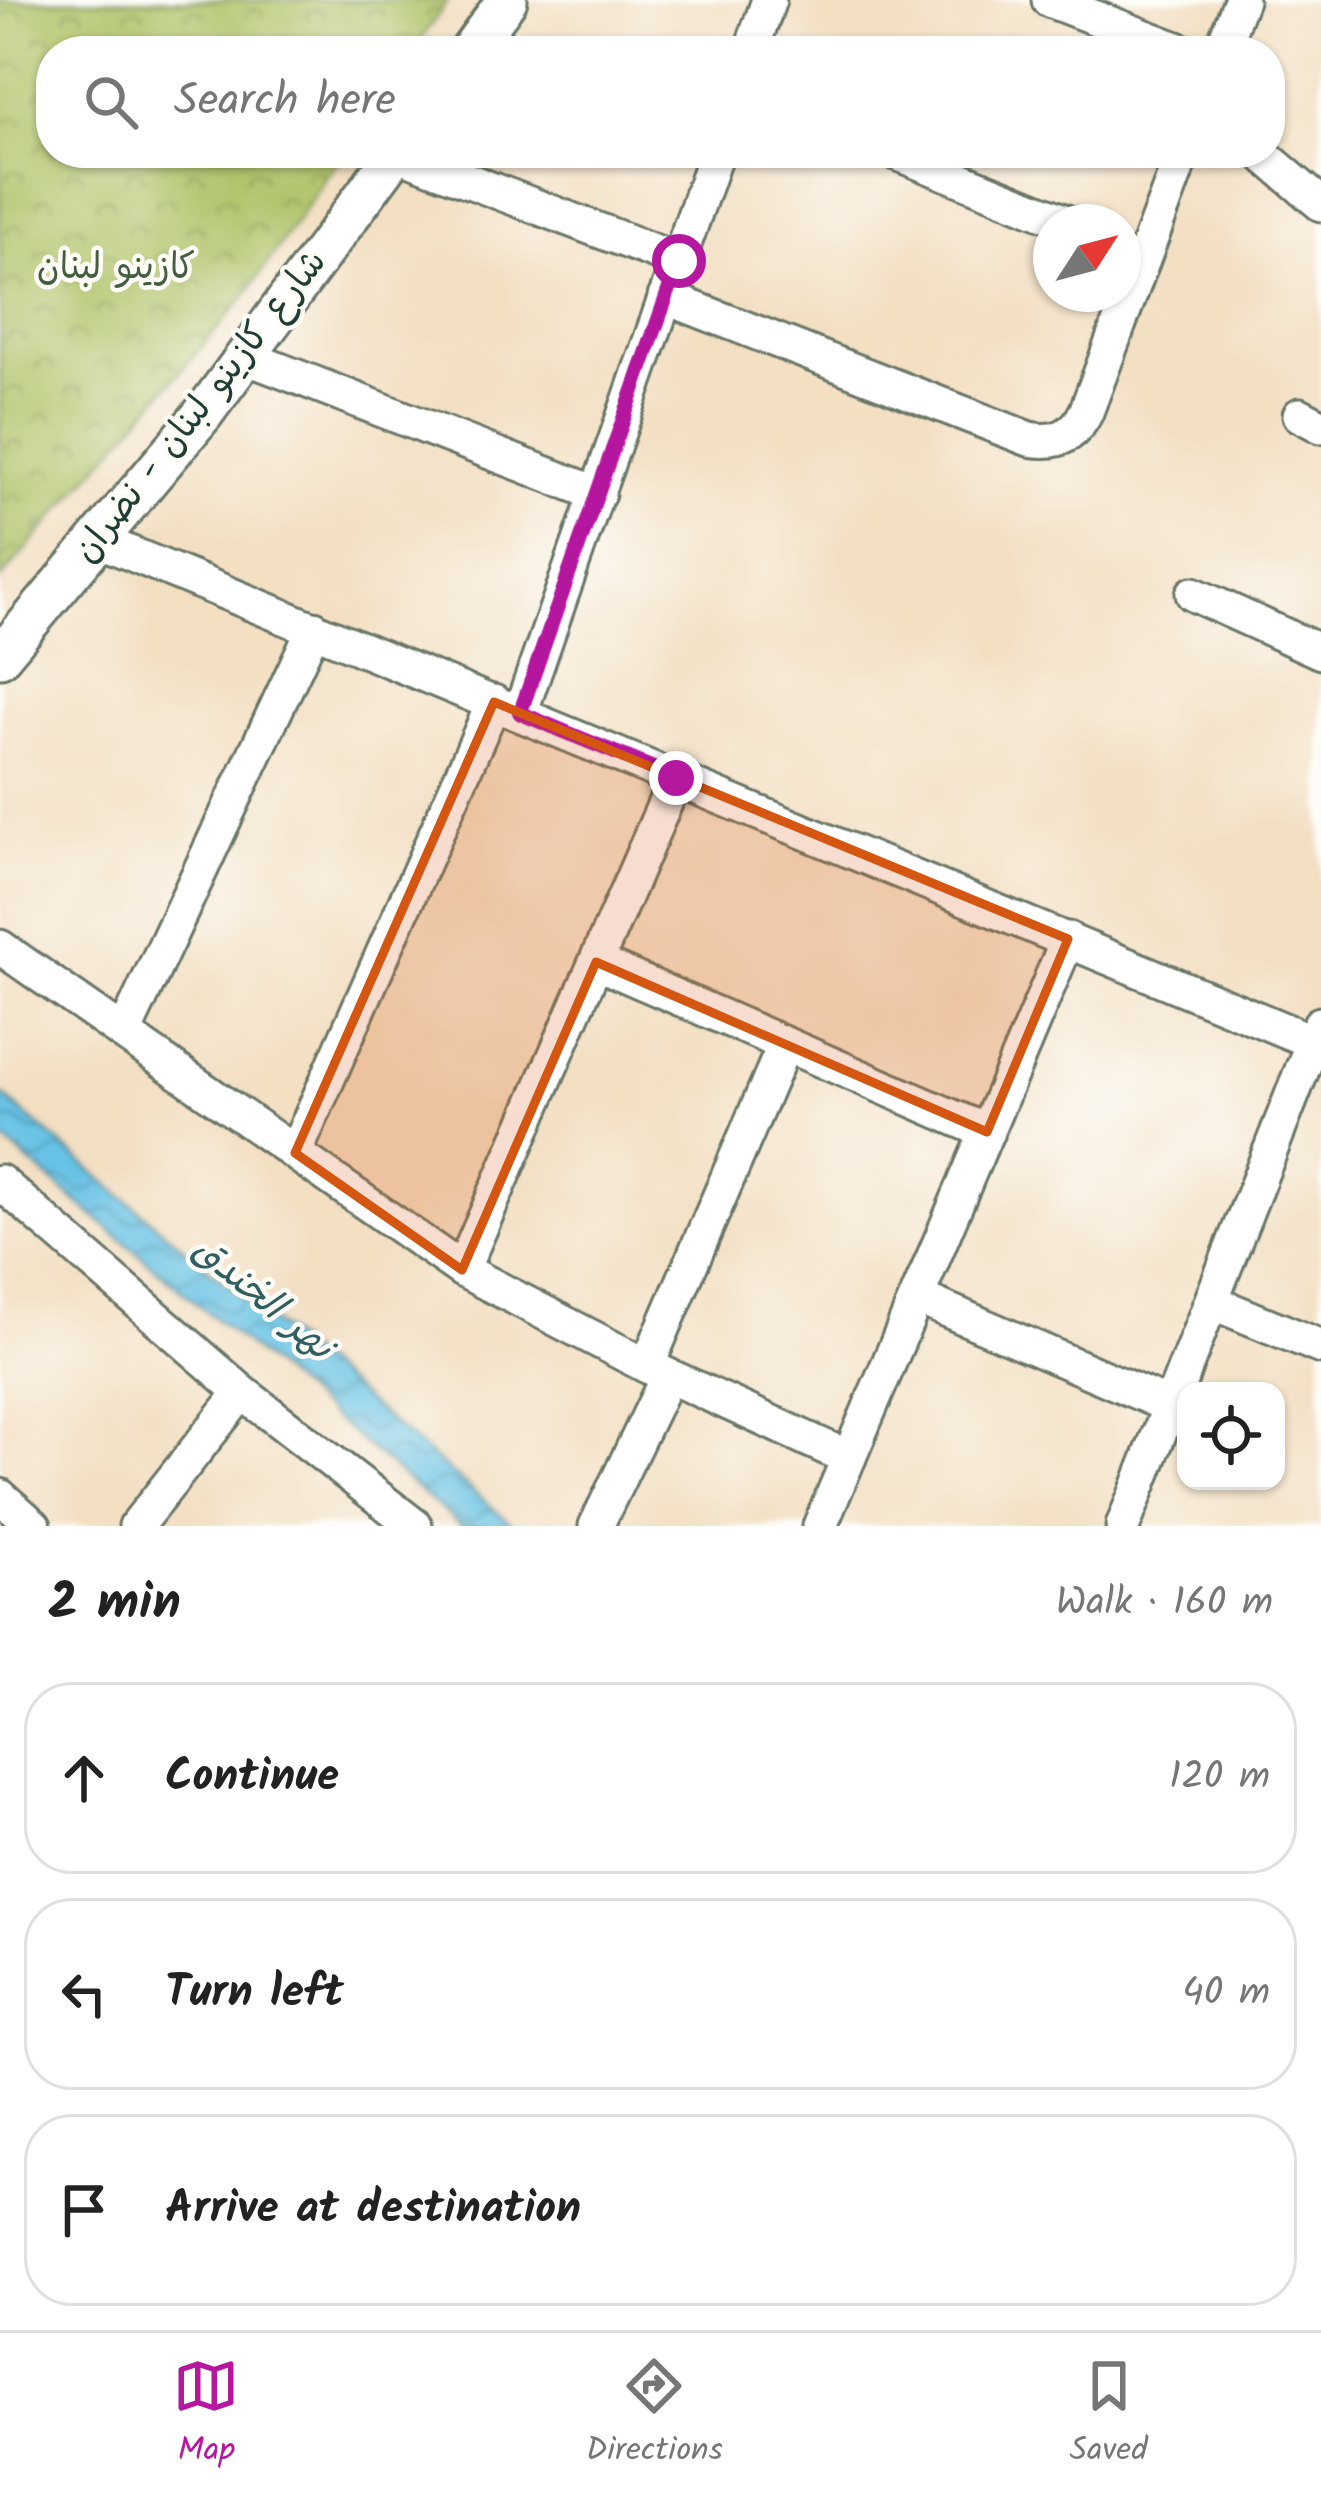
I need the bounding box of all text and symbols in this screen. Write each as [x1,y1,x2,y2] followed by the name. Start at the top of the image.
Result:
[36,36,1285,168] search box
[174,66,396,138] text: Search here
[78,69,144,135] icon: search
[1033,204,1141,312] north arrow
[652,234,706,288] route start
[60,238,342,576] street label: شارع كازينو لبنان - نضران
[37,240,195,297] park label: كازينو لبنان
[649,751,703,805] route end
[177,1221,350,1380] water label: نهر الخندق
[1177,1382,1285,1490] map controls
[1177,1382,1285,1490] button: locate
[48,1564,181,1645] text: 2 min
[1056,1573,1273,1635] text: Walk · 160 m
[165,1742,339,1814] text: Continue
[51,1745,117,1811] icon: ahead
[1169,1747,1270,1809] text: 120 m
[165,1958,344,2030] text: Turn left
[51,1961,117,2027] icon: left
[1182,1963,1270,2025] text: 40 m
[165,2174,581,2246] text: Arrive at destination
[51,2177,117,2243] icon: arrive
[173,2353,239,2478] tab: Map
[586,2353,723,2478] tab: Directions
[1069,2353,1148,2478] tab: Saved

